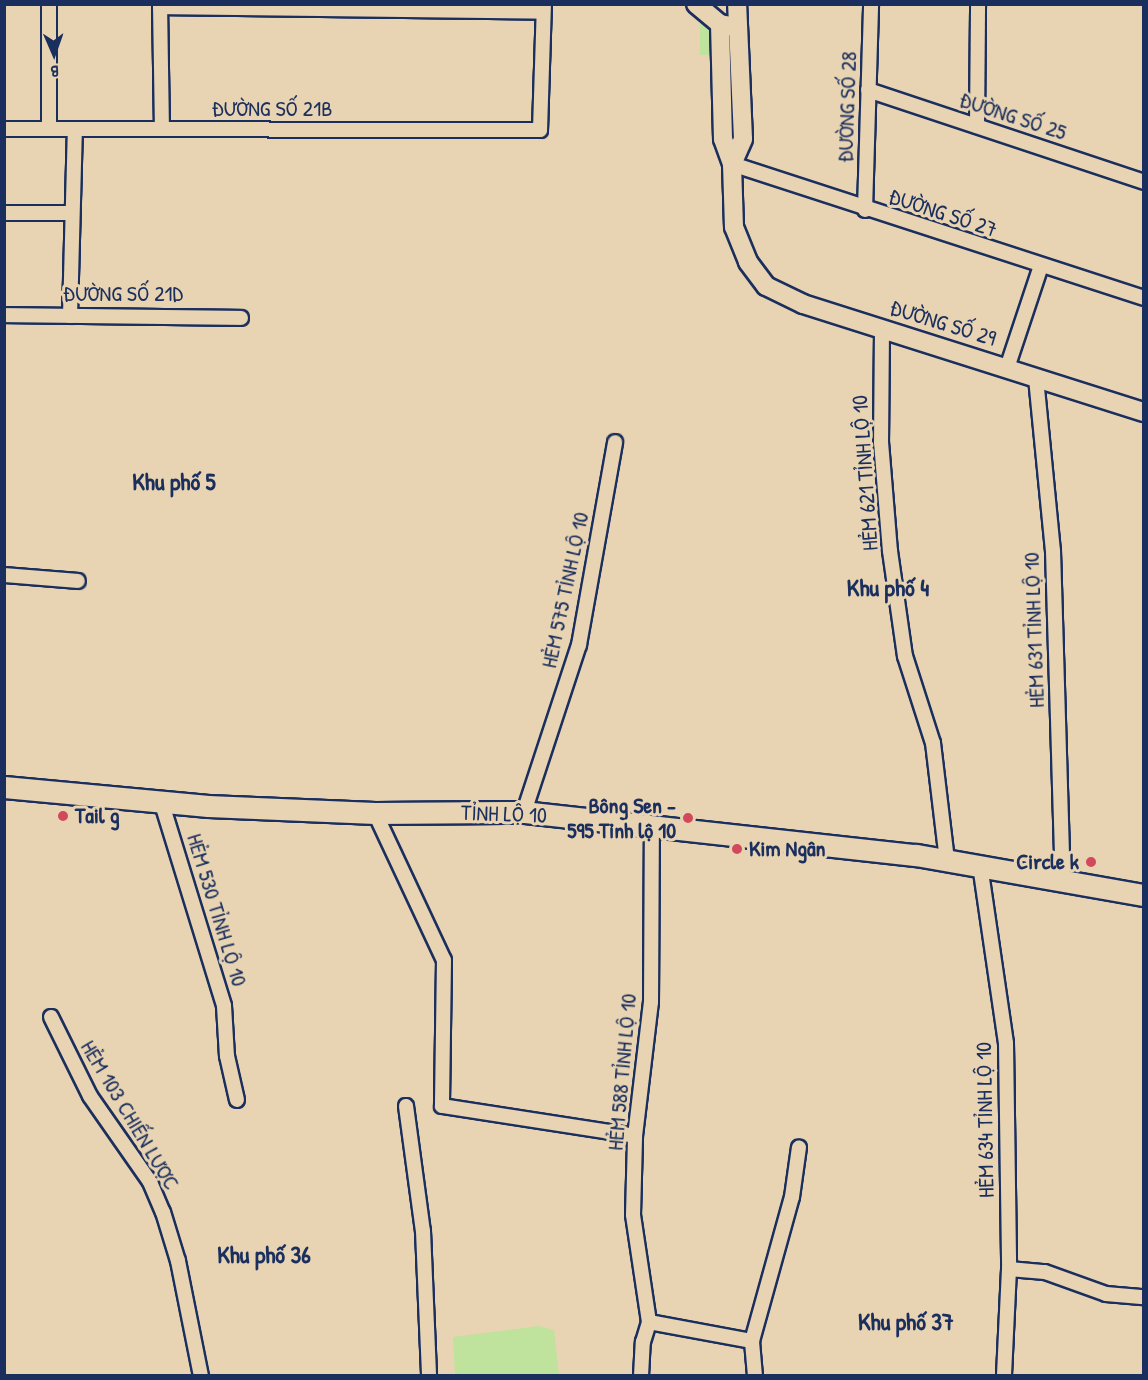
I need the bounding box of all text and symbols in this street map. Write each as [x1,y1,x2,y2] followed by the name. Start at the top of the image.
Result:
[24,24,84,84] north arrow
[832,51,862,163] street label: ĐƯỜNG SỐ 28
[50,61,59,83] text: B
[956,86,1070,146] street label: ĐƯỜNG SỐ 25
[212,96,332,122] street label: ĐƯỜNG SỐ 21B
[886,183,1000,243] street label: ĐƯỜNG SỐ 27
[63,281,183,307] street label: ĐƯỜNG SỐ 21D
[887,294,999,352] street label: ĐƯỜNG SỐ 29
[846,394,884,552] street label: HẺM 621 TỈNH LỘ 10
[132,468,216,496] district label: Khu phố 5
[536,510,594,670] street label: HẺM 575 TỈNH LỘ 10
[1018,552,1050,708] street label: HẺM 631 TỈNH LỘ 10
[847,574,929,602] district label: Khu phố 4
[567,792,676,843] place label: Bông Sen - 595 Tỉnh lộ 10
[461,799,547,829] street label: TỈNH LỘ 10
[75,803,120,829] place label: Tail g
[56,809,70,823] marker: Tail g
[681,811,695,825] marker: Bông Sen - 595 Tỉnh lộ 10
[181,831,253,989] street label: HẺM 530 TỈNH LỘ 10
[749,836,826,862] place label: Kim Ngân
[730,842,744,856] marker: Kim Ngân
[1016,849,1079,875] place label: Circle k
[1084,855,1098,869] marker: Circle k
[602,992,642,1152] street label: HẺM 588 TỈNH LỘ 10
[75,1036,185,1194] street label: HẺM 103 CHIẾN LƯỢC
[970,1042,1000,1198] street label: HẺM 634 TỈNH LỘ 10
[217,1241,311,1269] district label: Khu phố 36
[858,1308,954,1336] district label: Khu phố 37

